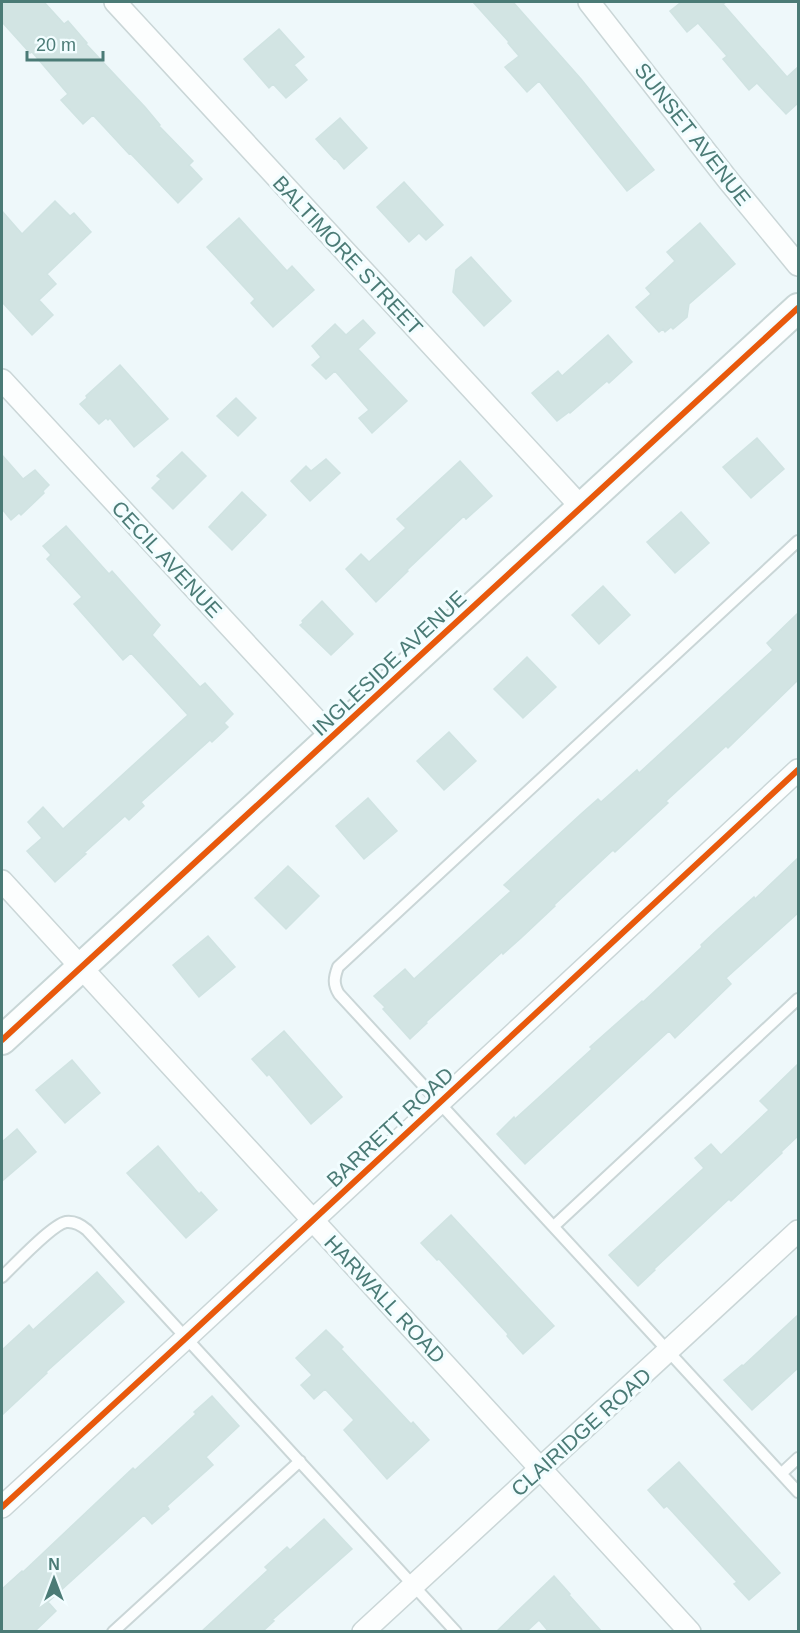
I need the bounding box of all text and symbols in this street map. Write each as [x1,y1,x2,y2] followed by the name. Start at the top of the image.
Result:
[27,24,104,62] scale bar
[36,35,76,55] text: 20 m
[630,58,756,210] street label: SUNSET AVENUE
[268,171,428,339] street label: BALTIMORE STREET
[107,496,227,622] street label: CECIL AVENUE
[307,586,471,740] street label: INGLESIDE AVENUE
[322,1063,458,1191] street label: BARRETT ROAD
[320,1230,450,1368] street label: HARWALL ROAD
[507,1363,655,1501] street label: CLAIRIDGE ROAD
[24,1549,84,1609] north arrow
[48,1556,60,1573] text: N

